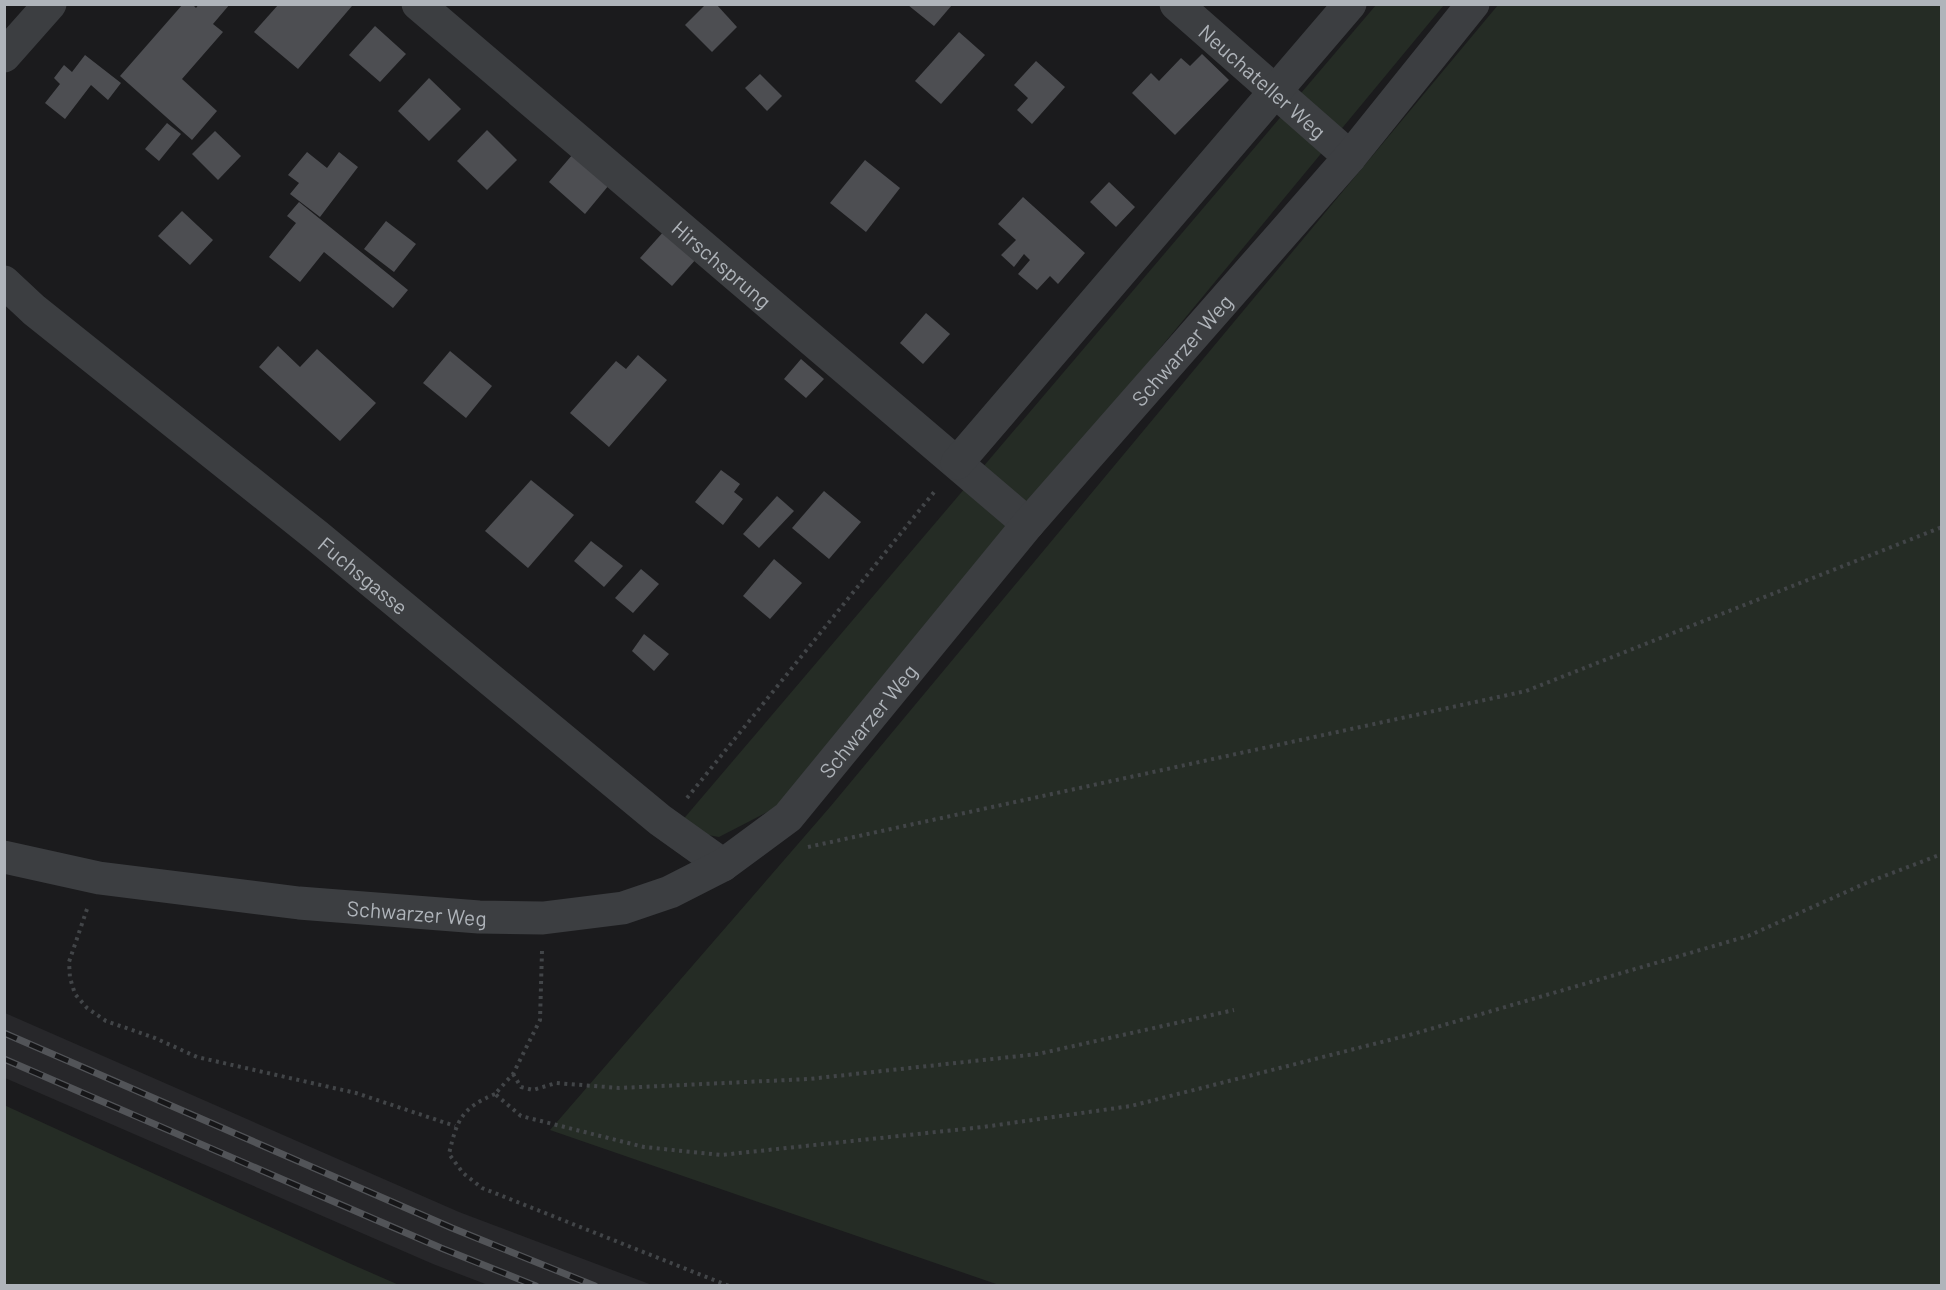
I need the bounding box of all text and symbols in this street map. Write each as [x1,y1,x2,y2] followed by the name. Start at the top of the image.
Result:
[1194,18,1332,143] street label: Neuchateller Weg
[668,214,777,313] street label: Hirschsprung
[1126,289,1237,410] street label: Schwarzer Weg
[314,531,414,619] street label: Fuchsgasse
[813,658,921,782] street label: Schwarzer Weg
[346,894,487,930] street label: Schwarzer Weg

